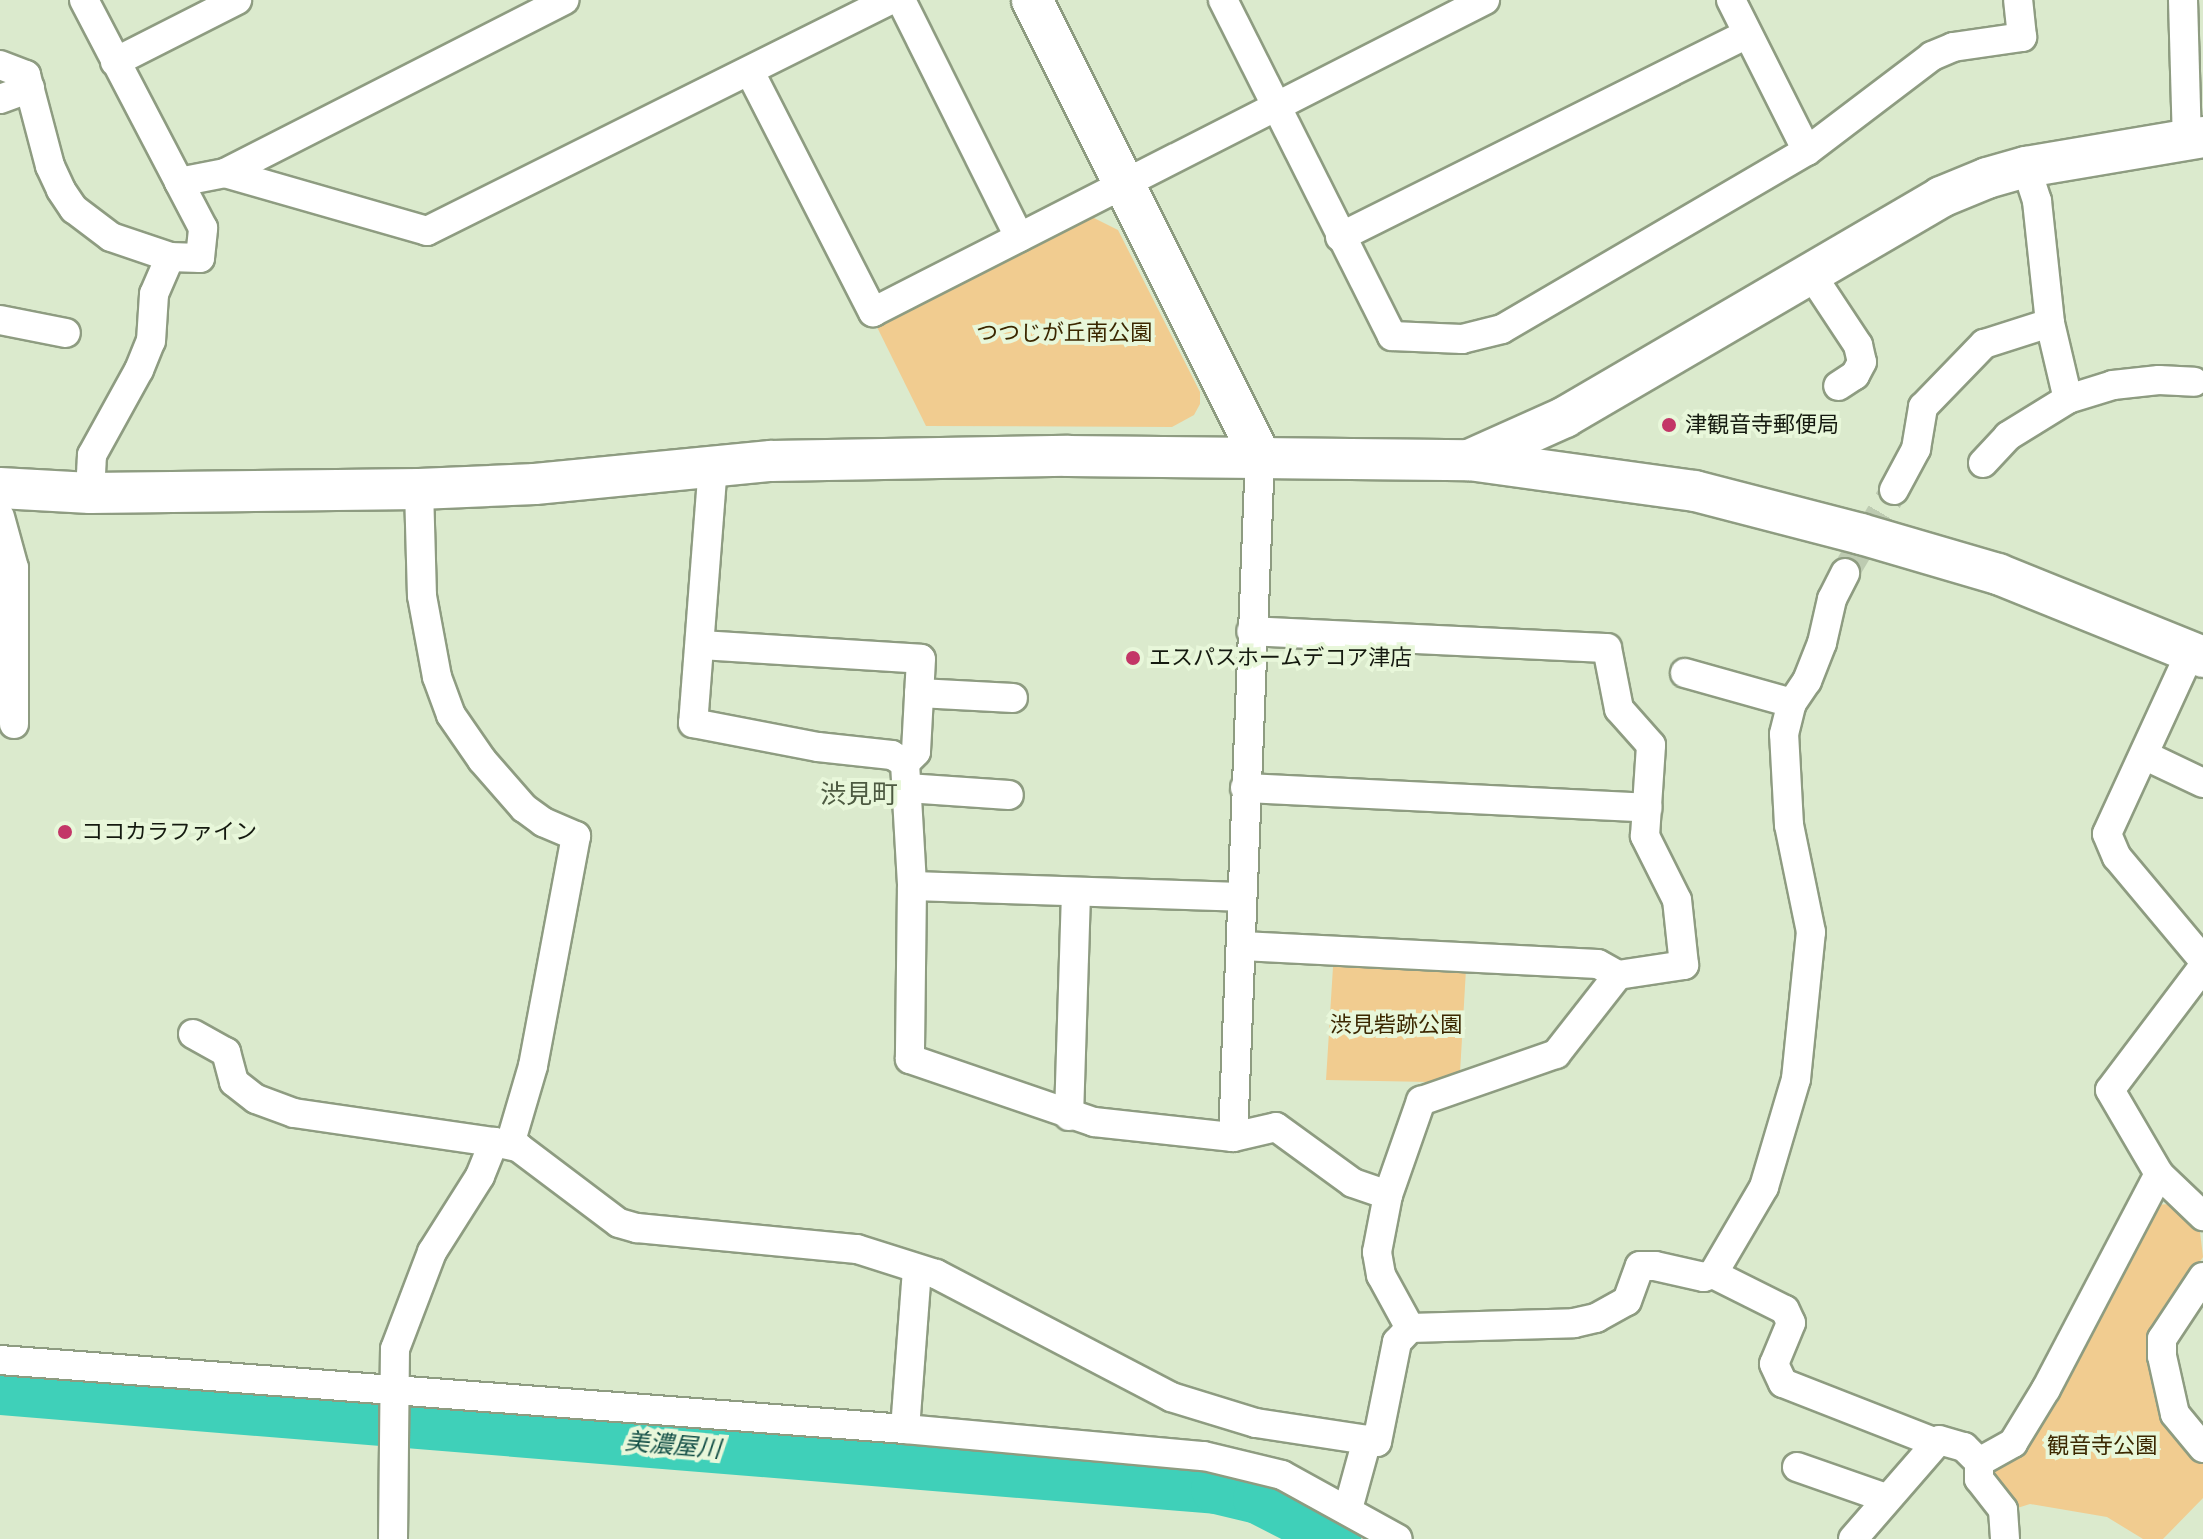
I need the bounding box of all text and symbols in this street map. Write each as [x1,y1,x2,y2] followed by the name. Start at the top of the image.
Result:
[976,320,1152,346] park label: つつじが丘南公園
[1685,412,1839,438] place label: 津観音寺郵便局
[1660,416,1678,434] marker: 津観音寺郵便局
[1149,645,1413,671] place label: エスパスホームデコア津店
[1124,649,1142,667] marker: エスパスホームデコア津店
[820,778,898,810] district label: 渋見町
[81,819,257,845] place label: ココカラファイン
[56,823,74,841] marker: ココカラファイン
[1330,1012,1462,1038] park label: 渋見砦跡公園
[624,1426,722,1464] water label: 美濃屋川
[2047,1433,2157,1459] park label: 観音寺公園

